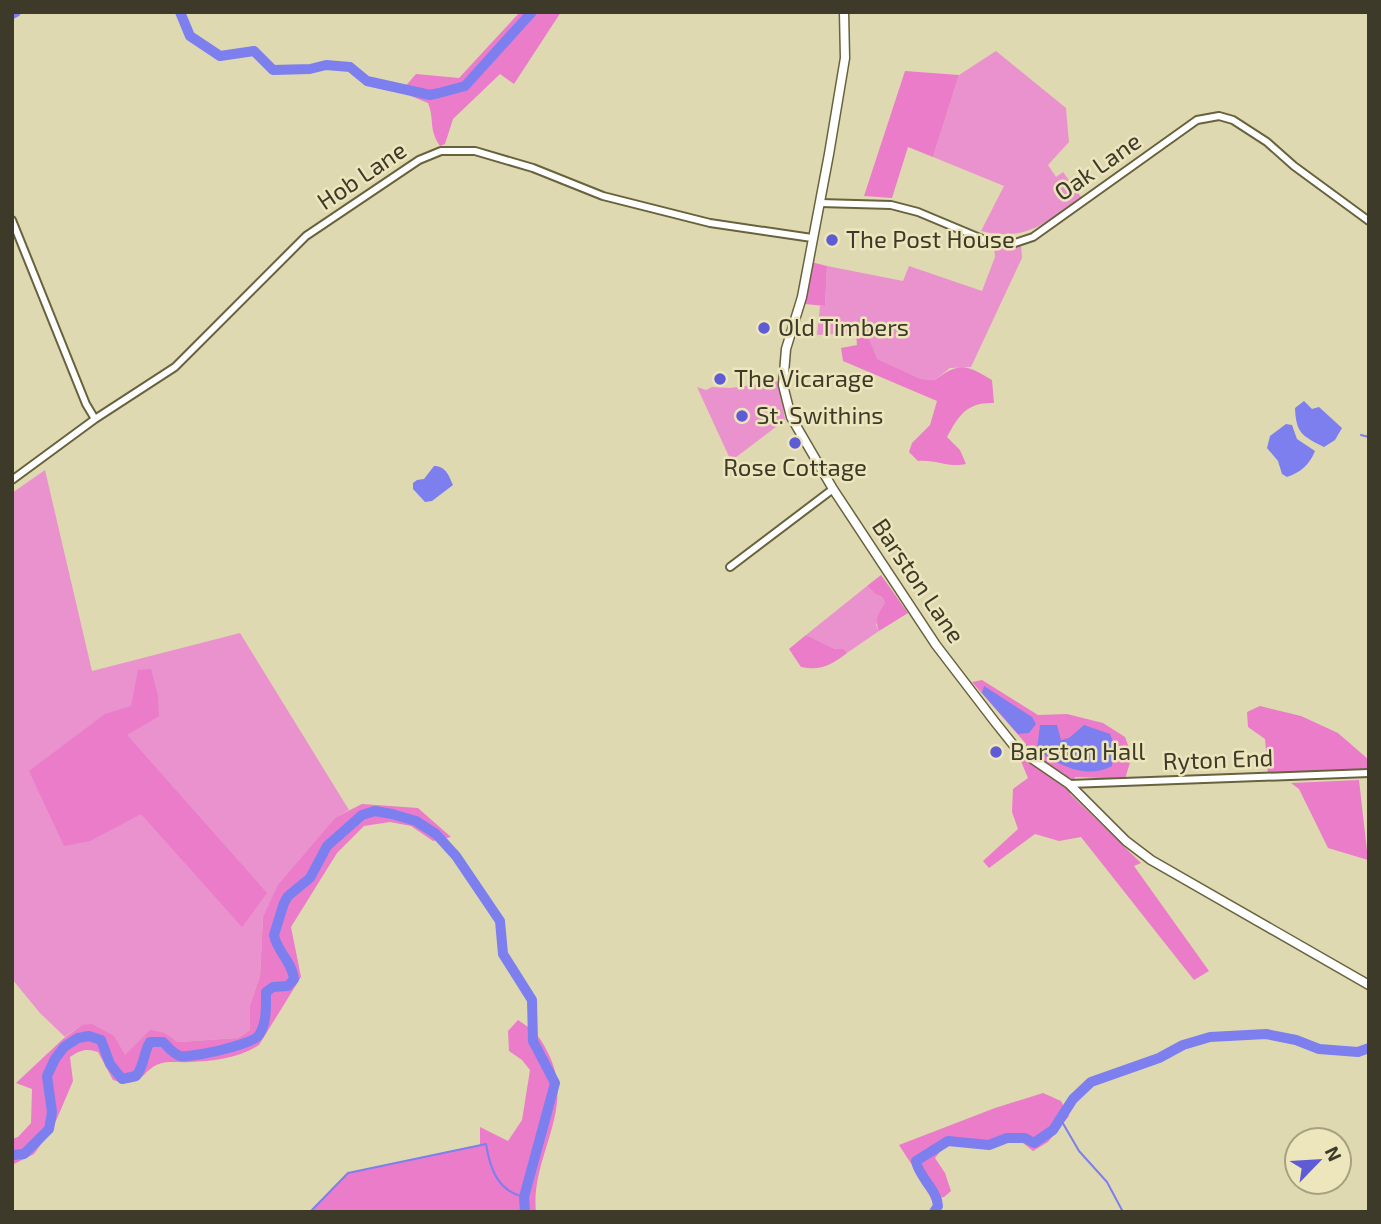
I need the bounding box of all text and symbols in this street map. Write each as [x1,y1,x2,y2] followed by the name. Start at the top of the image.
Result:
[1048,126,1146,206] street label: Oak Lane
[311,134,411,215] street label: Hob Lane
[846,224,1015,253] place label: The Post House
[824,232,840,248] marker: The Post House
[778,312,909,341] place label: Old Timbers
[756,320,772,336] marker: Old Timbers
[734,363,874,392] place label: The Vicarage
[712,371,728,387] marker: The Vicarage
[756,400,884,429] place label: St. Swithins
[734,408,750,424] marker: St. Swithins
[787,435,803,451] marker: Rose Cottage
[723,452,867,481] place label: Rose Cottage
[867,512,972,648] street label: Barston Lane
[1010,736,1145,765] place label: Barston Hall
[1162,742,1274,775] street label: Ryton End
[988,744,1004,760] marker: Barston Hall
[1283,1126,1353,1196] north arrow
[1321,1143,1347,1165] text: N

